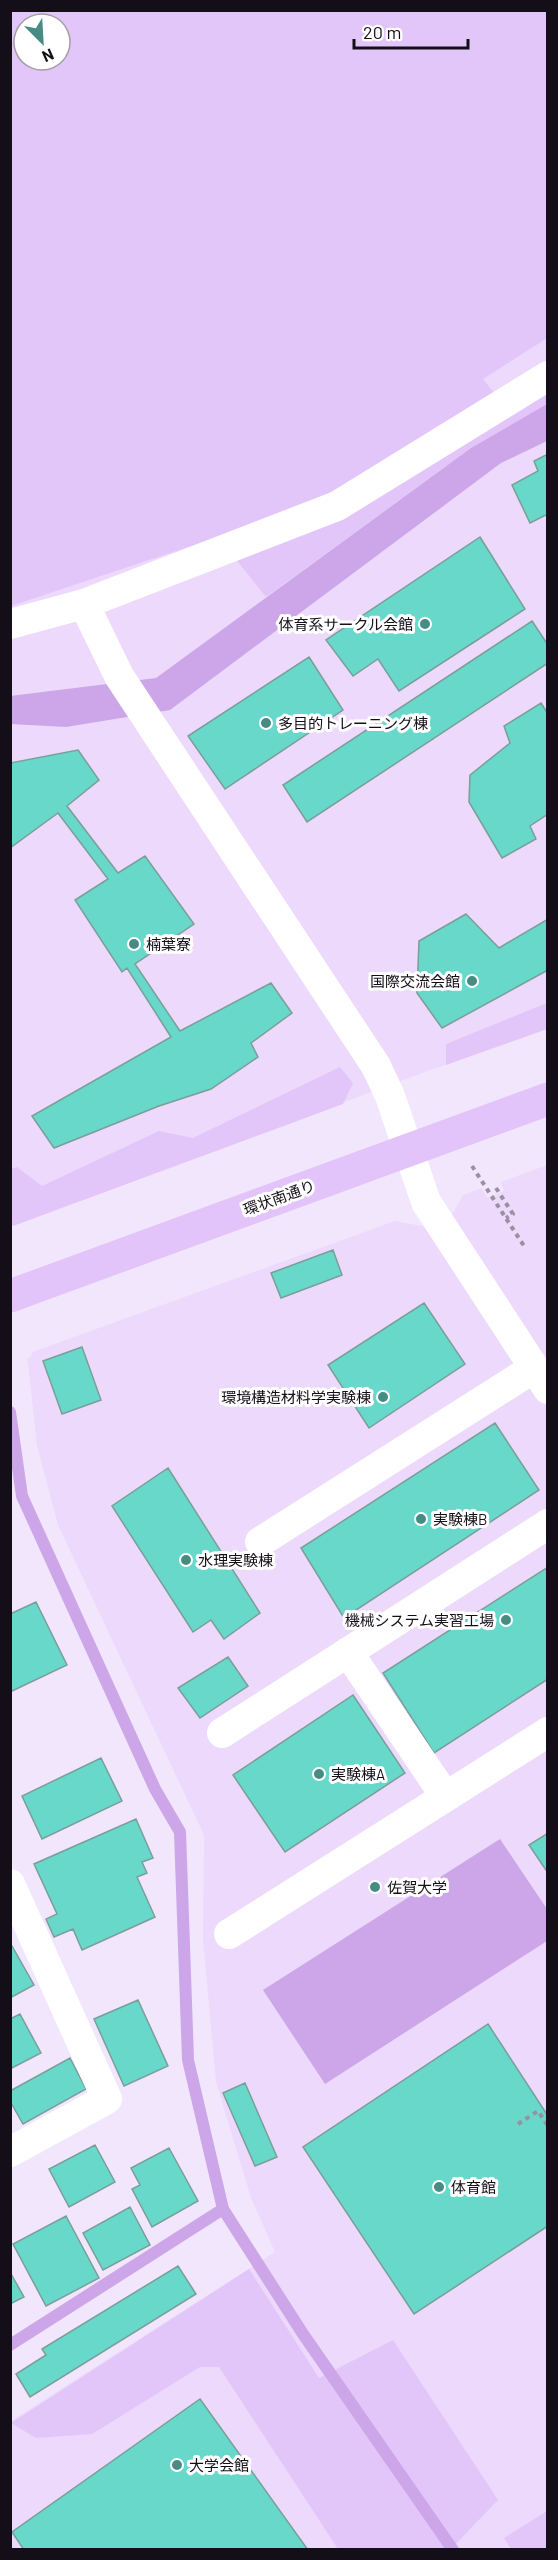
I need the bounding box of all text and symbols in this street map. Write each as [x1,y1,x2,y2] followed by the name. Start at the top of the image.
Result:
[12,12,72,72] north arrow
[354,12,468,50] scale bar
[363,21,401,43] text: 20 m
[40,45,57,67] text: N
[278,615,413,633] place label: 体育系サークル会館
[418,617,432,631] marker: 体育系サークル会館
[278,714,428,732] place label: 多目的トレーニング棟
[259,716,273,730] marker: 多目的トレーニング棟
[146,935,191,953] place label: 楠葉寮
[127,937,141,951] marker: 楠葉寮
[370,972,460,990] place label: 国際交流会館
[465,974,479,988] marker: 国際交流会館
[241,1176,317,1218] street label: 環状南通り
[221,1388,371,1406] place label: 環境構造材料学実験棟
[376,1390,390,1404] marker: 環境構造材料学実験棟
[433,1510,487,1528] place label: 実験棟B
[414,1512,428,1526] marker: 実験棟B
[198,1551,273,1569] place label: 水理実験棟
[179,1553,193,1567] marker: 水理実験棟
[344,1611,494,1629] place label: 機械システム実習工場
[499,1613,513,1627] marker: 機械システム実習工場
[331,1765,385,1783] place label: 実験棟A
[312,1767,326,1781] marker: 実験棟A
[387,1878,447,1896] place label: 佐賀大学
[368,1880,382,1894] marker: 佐賀大学
[451,2178,496,2196] place label: 体育館
[432,2180,446,2194] marker: 体育館
[189,2456,249,2474] place label: 大学会館
[170,2458,184,2472] marker: 大学会館

